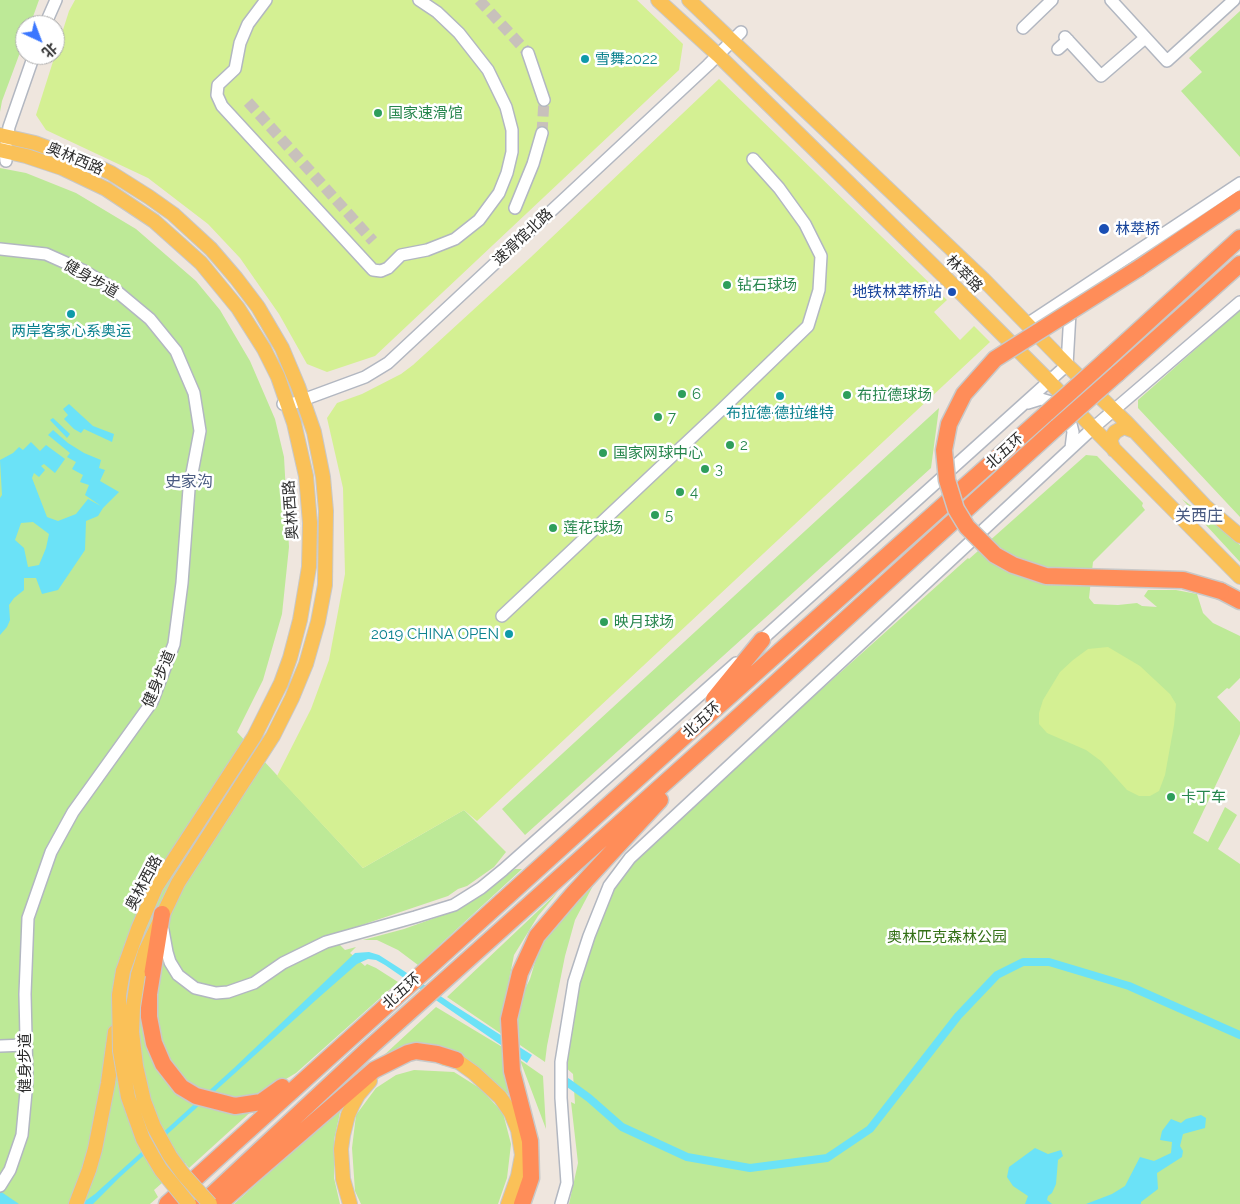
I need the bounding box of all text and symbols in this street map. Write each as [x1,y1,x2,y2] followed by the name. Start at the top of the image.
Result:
[15,15,65,65] north arrow
[39,40,60,61] text: 北
[595,50,658,68] place label: 雪舞2022
[579,53,591,65] marker: 雪舞2022
[388,104,463,122] place label: 国家速滑馆
[372,107,384,119] marker: 国家速滑馆
[44,139,106,179] street label: 奥林西路
[489,205,557,269] street label: 速滑馆北路
[1115,220,1160,238] place label: 林萃桥
[1097,222,1111,236] marker: 林萃桥
[942,252,986,296] street label: 林萃路
[61,256,121,302] street label: 健身步道
[737,276,797,294] place label: 钻石球场
[721,279,733,291] marker: 钻石球场
[852,283,942,301] place label: 地铁林萃桥站
[946,286,958,298] marker: 地铁林萃桥站
[65,308,77,320] marker: 两岸客家心系奥运
[11,322,131,340] place label: 两岸客家心系奥运
[692,385,701,403] place label: 6
[857,386,932,404] place label: 布拉德球场
[676,388,688,400] marker: 6
[841,389,853,401] marker: 布拉德球场
[774,390,786,402] marker: 布拉德·德拉维特
[726,404,834,422] place label: 布拉德·德拉维特
[668,408,676,426] place label: 7
[652,411,664,423] marker: 7
[982,429,1028,473] street label: 北五环
[740,436,748,454] place label: 2
[724,439,736,451] marker: 2
[613,444,703,462] place label: 国家网球中心
[597,447,609,459] marker: 国家网球中心
[715,460,723,478] place label: 3
[699,463,711,475] marker: 3
[165,472,213,492] district label: 史家沟
[280,479,302,541] street label: 奥林西路
[690,483,698,501] place label: 4
[674,486,686,498] marker: 4
[665,506,673,524] place label: 5
[1175,506,1223,526] district label: 关西庄
[649,509,661,521] marker: 5
[563,519,623,537] place label: 莲花球场
[547,522,559,534] marker: 莲花球场
[614,613,674,631] place label: 映月球场
[598,616,610,628] marker: 映月球场
[371,625,499,643] place label: 2019 CHINA OPEN
[503,628,515,640] marker: 2019 CHINA OPEN
[139,648,179,710] street label: 健身步道
[679,698,725,742] street label: 北五环
[1181,788,1226,806] place label: 卡丁车
[1165,791,1177,803] marker: 卡丁车
[122,852,166,914] street label: 奥林西路
[887,928,1007,946] park label: 奥林匹克森林公园
[379,969,425,1013] street label: 北五环
[16,1033,34,1093] street label: 健身步道

